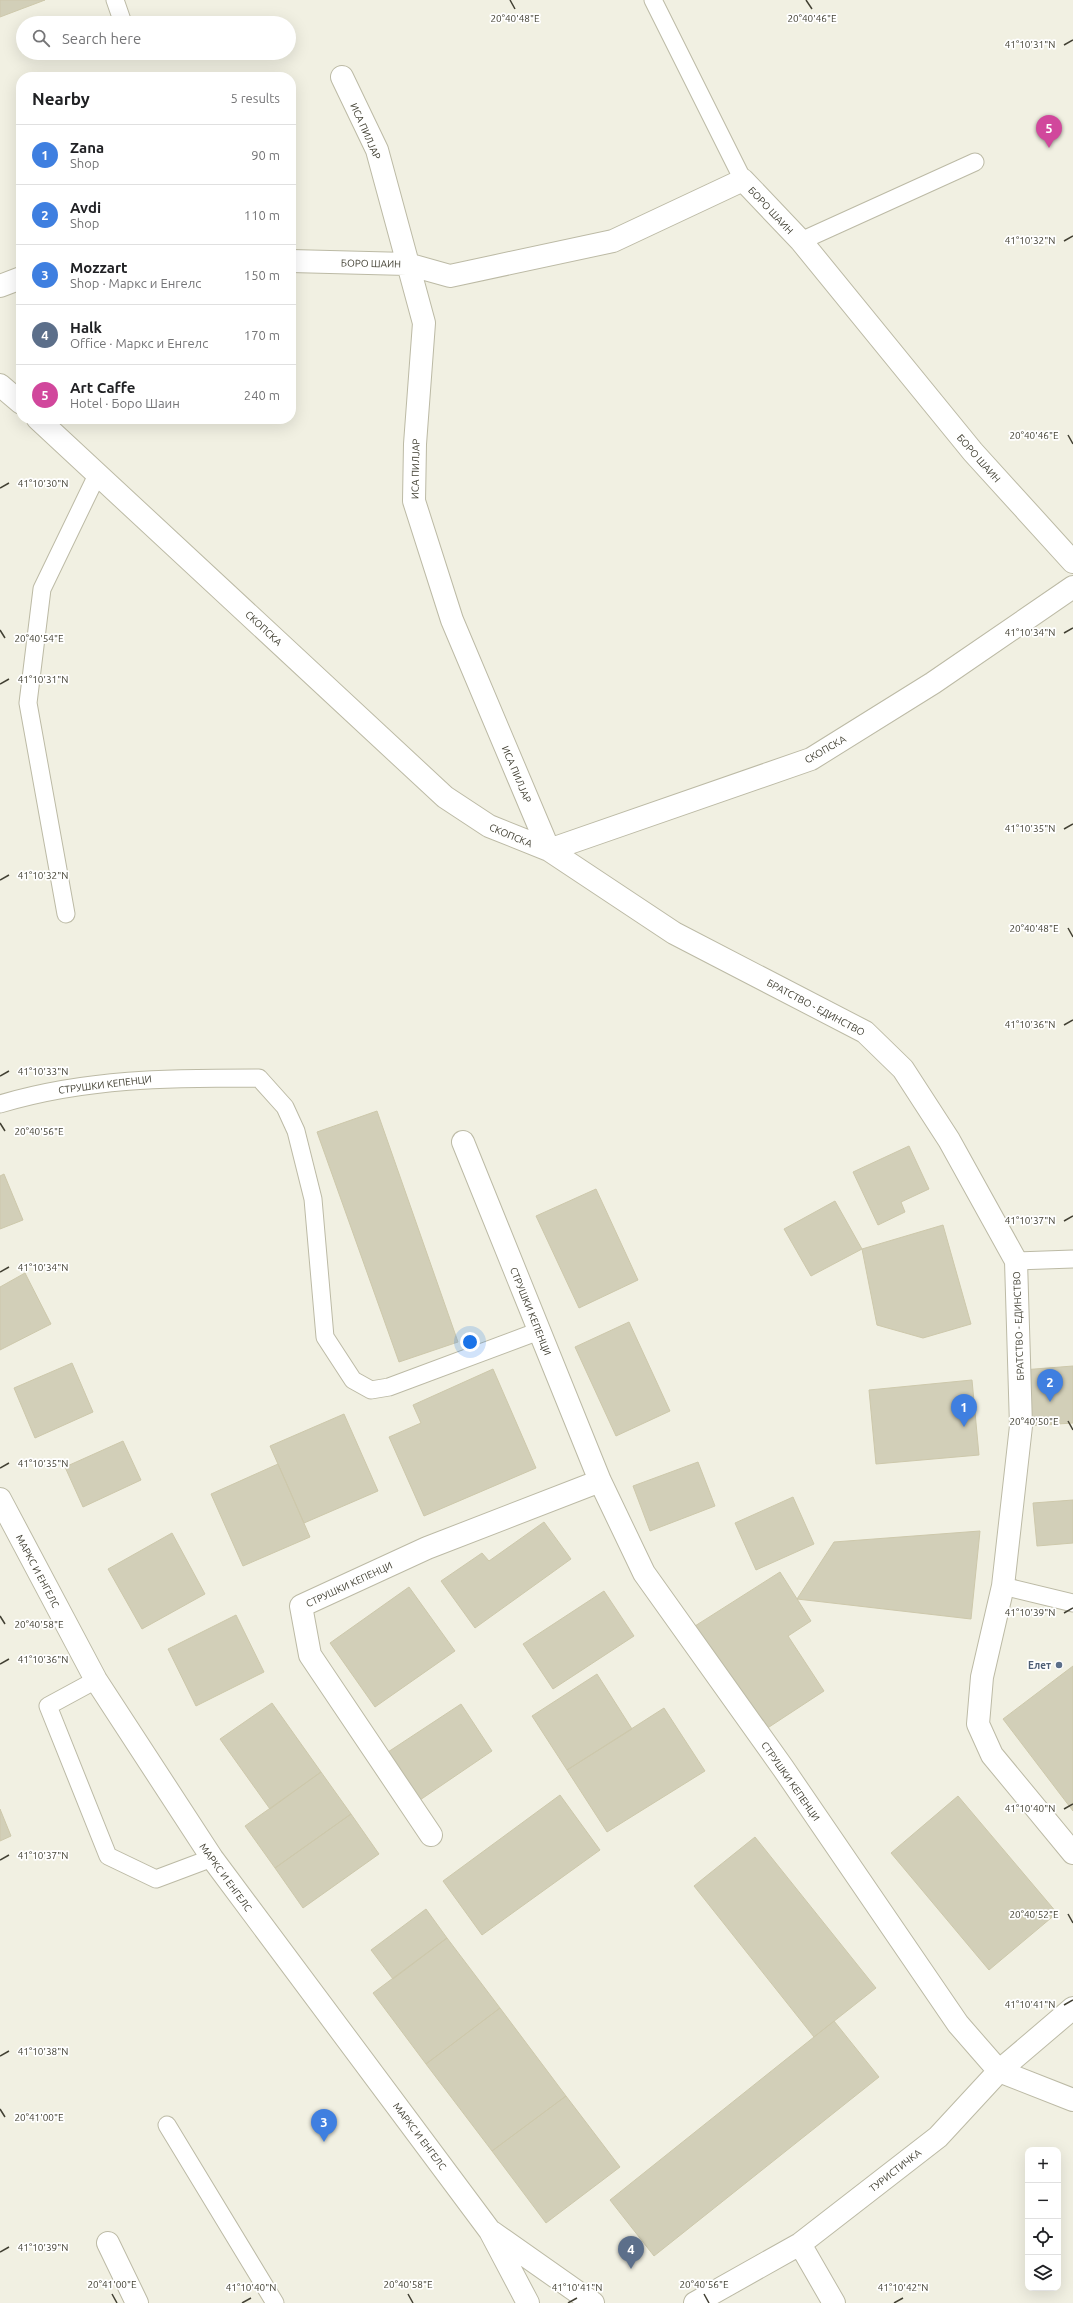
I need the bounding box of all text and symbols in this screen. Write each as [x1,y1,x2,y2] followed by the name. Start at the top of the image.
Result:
[490,13,540,24] text: 20°40'48"E
[787,13,837,24] text: 20°40'46"E
[16,16,296,60] search box
[30,27,52,49] icon: search
[62,30,141,47] text: Search here
[1005,39,1055,50] text: 41°10'31"N
[32,89,90,108] text: Nearby
[230,91,280,105] text: 5 results
[348,101,383,161] street label: ИСА ПИЛЈАР
[1036,115,1062,148] pin: 5
[70,139,104,156] text: Zana
[41,148,49,162] text: 1
[251,148,280,162] text: 90 m
[70,156,99,170] text: Shop
[746,185,795,236] street label: БОРО ШАИН
[70,199,101,216] text: Avdi
[41,208,49,222] text: 2
[244,208,280,222] text: 110 m
[70,216,99,230] text: Shop
[1005,235,1055,246] text: 41°10'32"N
[341,257,401,270] street label: БОРО ШАИН
[70,259,128,276] text: Mozzart
[41,268,49,282] text: 3
[244,268,280,282] text: 150 m
[70,276,201,290] text: Shop · Маркс и Енгелс
[70,319,102,336] text: Halk
[41,328,49,342] text: 4
[244,328,280,342] text: 170 m
[70,336,208,350] text: Office · Маркс и Енгелс
[70,379,135,396] text: Art Caffe
[41,388,49,402] text: 5
[244,388,280,402] text: 240 m
[70,396,180,410] text: Hotel · Боро Шаин
[1009,430,1059,441] text: 20°40'46"E
[955,432,1003,485] street label: БОРО ШАИН
[409,439,422,499] street label: ИСА ПИЛЈАР
[18,478,68,489] text: 41°10'30"N
[243,609,284,648] street label: СКОПСКА
[1005,627,1055,638] text: 41°10'34"N
[14,633,64,644] text: 20°40'54"E
[18,674,68,685] text: 41°10'31"N
[803,733,848,766] street label: СКОПСКА
[500,744,533,804] street label: ИСА ПИЛЈАР
[488,821,534,850] street label: СКОПСКА
[1005,823,1055,834] text: 41°10'35"N
[18,870,68,881] text: 41°10'32"N
[1009,923,1059,934] text: 20°40'48"E
[765,977,867,1038] street label: БРАТСТВО - ЕДИНСТВО
[1005,1019,1055,1030] text: 41°10'36"N
[18,1066,68,1077] text: 41°10'33"N
[58,1073,152,1096] street label: СТРУШКИ КЕПЕНЦИ
[14,1126,64,1137] text: 20°40'56"E
[1005,1215,1055,1226] text: 41°10'37"N
[18,1262,68,1273] text: 41°10'34"N
[508,1266,553,1357] street label: СТРУШКИ КЕПЕНЦИ
[1011,1271,1026,1381] street label: БРАТСТВО - ЕДИНСТВО
[460,1332,480,1352] your location
[1037,1369,1063,1402] pin: 2
[951,1394,977,1427] pin: 1
[1009,1416,1059,1427] text: 20°40'50"E
[18,1458,68,1469] text: 41°10'35"N
[14,1533,61,1610] street label: МАРКС И ЕНГЕЛС
[304,1560,394,1609] street label: СТРУШКИ КЕПЕНЦИ
[1005,1607,1055,1618] text: 41°10'39"N
[14,1619,64,1630] text: 20°40'58"E
[18,1654,68,1665] text: 41°10'36"N
[1028,1660,1051,1671] place label: Елет
[1054,1660,1064,1670] marker: Елет
[759,1740,822,1823] street label: СТРУШКИ КЕПЕНЦИ
[1005,1803,1055,1814] text: 41°10'40"N
[197,1841,254,1913] street label: МАРКС И ЕНГЕЛС
[18,1850,68,1861] text: 41°10'37"N
[1009,1909,1059,1920] text: 20°40'52"E
[1005,1999,1055,2010] text: 41°10'41"N
[18,2046,68,2057] text: 41°10'38"N
[391,2101,448,2172] street label: МАРКС И ЕНГЕЛС
[311,2109,337,2142] pin: 3
[14,2112,64,2123] text: 20°41'00"E
[867,2147,924,2194] street label: ТУРИСТИЧКА
[1025,2147,1061,2291] map controls
[1025,2147,1061,2183] button: +
[1025,2183,1061,2219] button: −
[1025,2219,1061,2255] button: locate
[618,2236,644,2269] pin: 4
[18,2242,68,2253] text: 41°10'39"N
[1025,2255,1061,2291] button: layers
[87,2279,137,2290] text: 20°41'00"E
[383,2279,433,2290] text: 20°40'58"E
[679,2279,729,2290] text: 20°40'56"E
[226,2282,276,2293] text: 41°10'40"N
[552,2282,602,2293] text: 41°10'41"N
[878,2282,928,2293] text: 41°10'42"N

